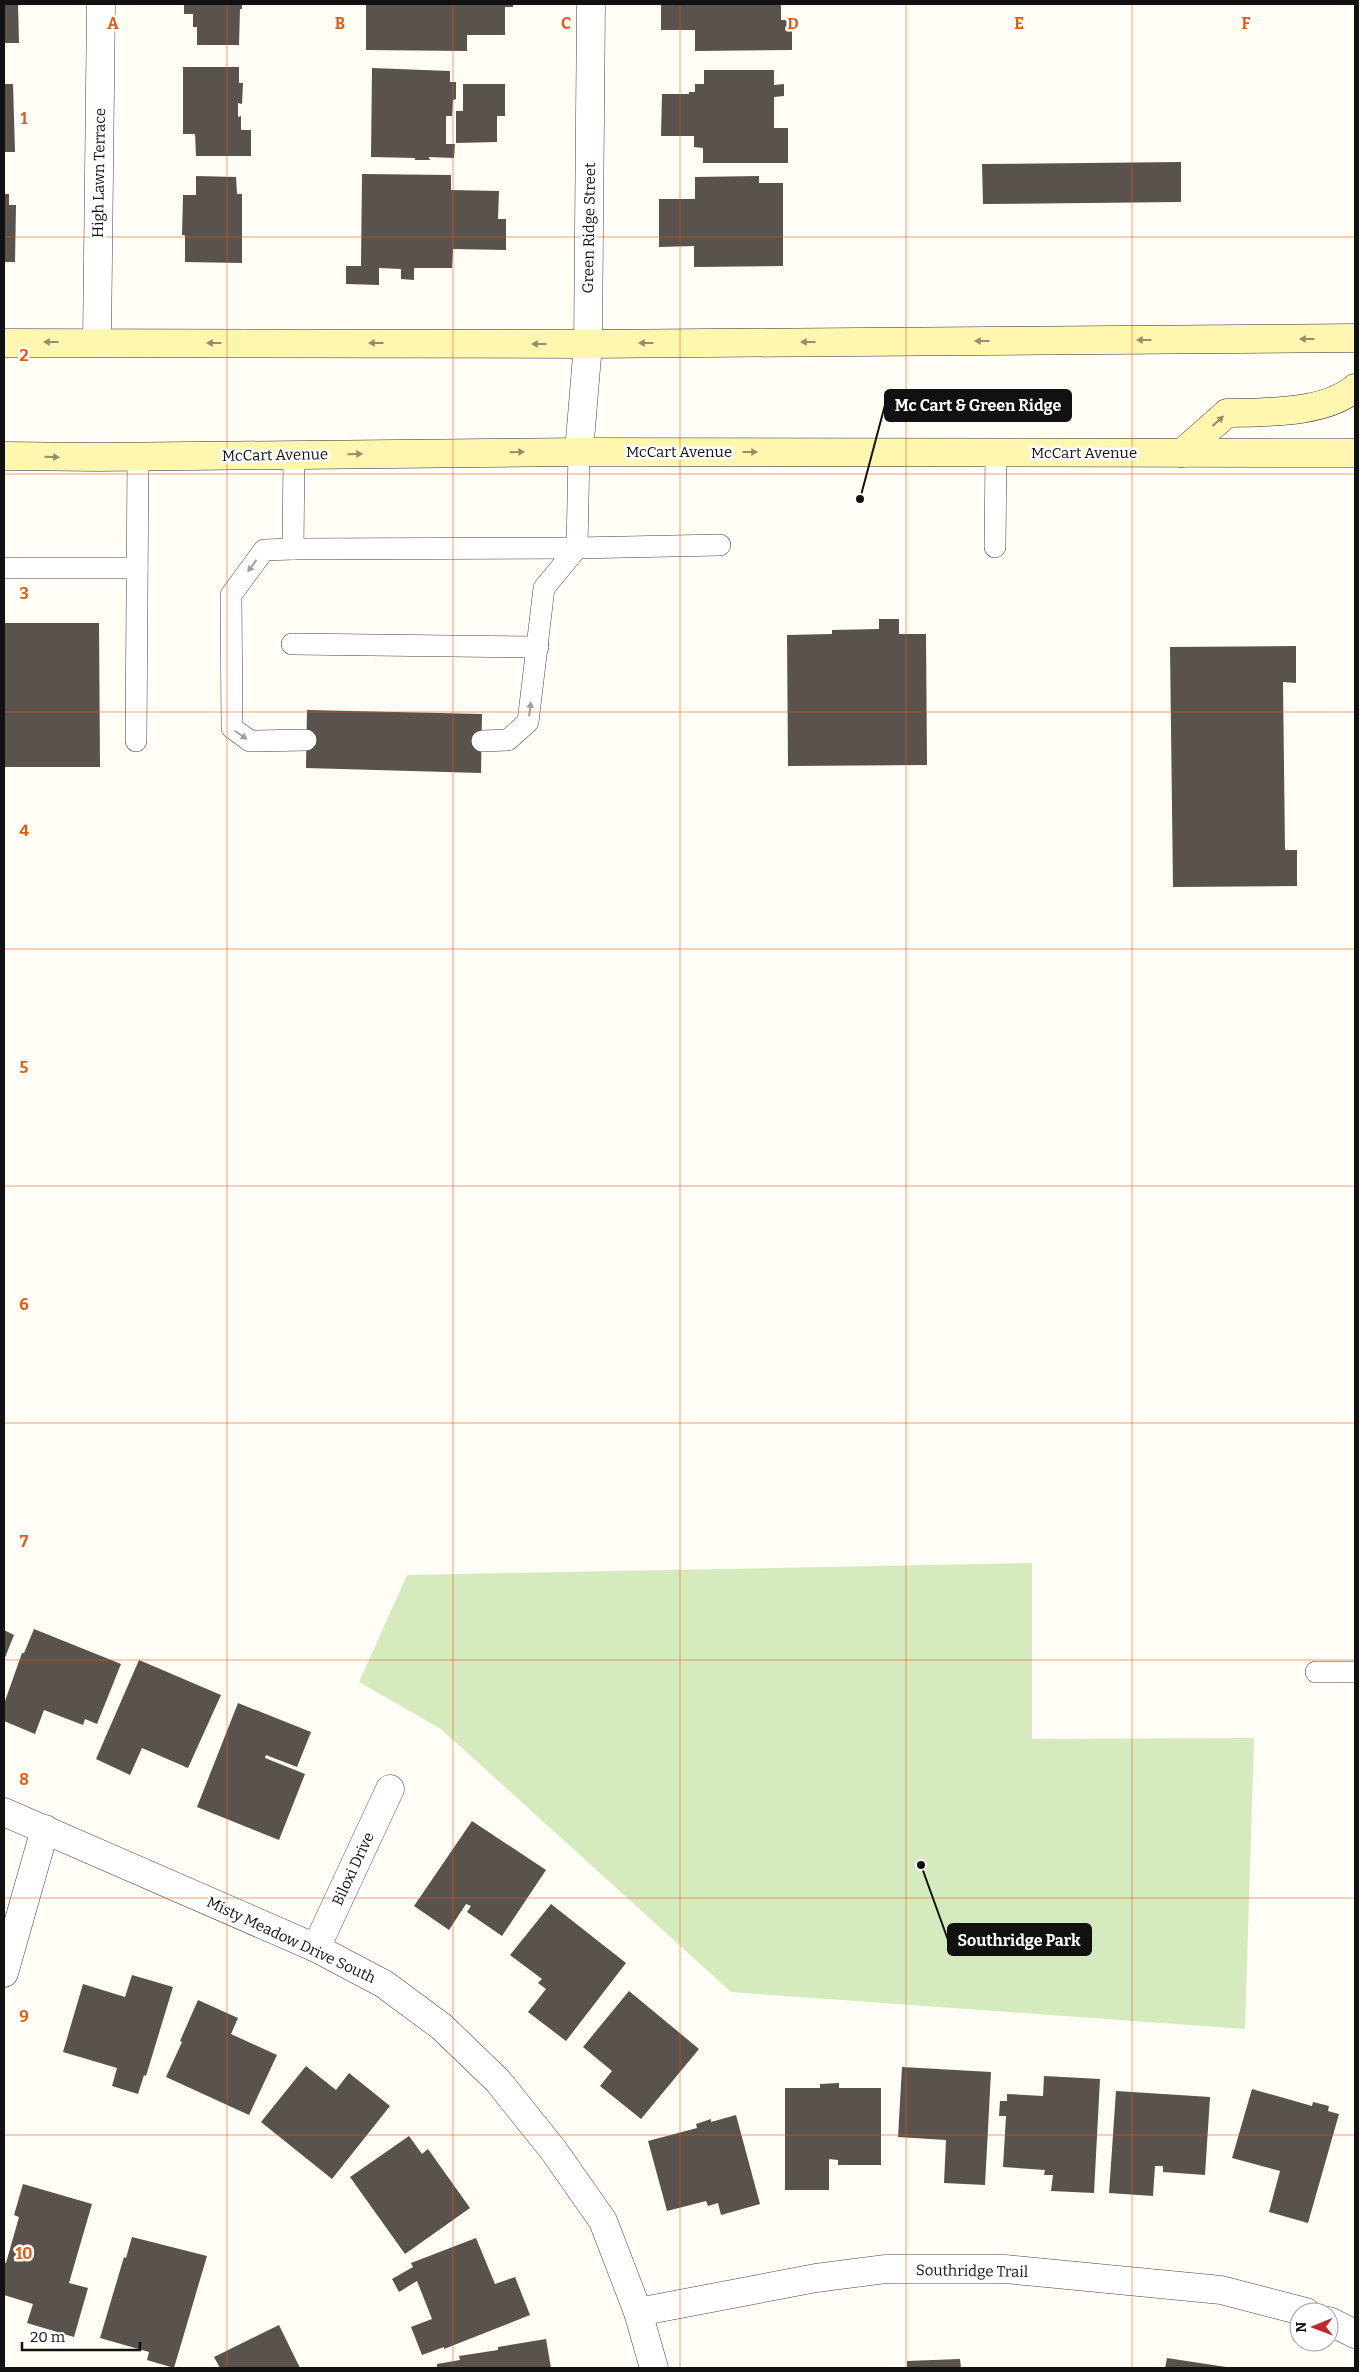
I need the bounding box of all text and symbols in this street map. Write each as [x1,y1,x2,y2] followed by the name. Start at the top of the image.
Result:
[107,14,119,33] text: A
[335,14,345,33] text: B
[561,14,571,33] text: C
[787,14,799,33] text: D
[1014,14,1024,33] text: E
[1242,14,1251,33] text: F
[89,108,109,238] street label: High Lawn Terrace
[21,109,28,128] text: 1
[579,162,599,294] street label: Green Ridge Street
[1298,335,1314,343] one-way arrow
[1136,336,1152,344] one-way arrow
[973,337,989,345] one-way arrow
[43,338,59,346] one-way arrow
[800,338,816,346] one-way arrow
[206,339,222,347] one-way arrow
[368,339,384,347] one-way arrow
[531,339,547,347] one-way arrow
[638,339,654,347] one-way arrow
[19,346,29,365] text: 2
[885,390,1071,421] callout: Mc Cart & Green Ridge
[895,396,1062,415] text: Mc Cart & Green Ridge
[1212,415,1225,426] one-way arrow
[626,443,732,461] street label: McCart Avenue
[1031,444,1137,462] street label: McCart Avenue
[222,445,328,465] street label: McCart Avenue
[510,448,526,456] one-way arrow
[742,448,758,456] one-way arrow
[347,450,363,458] one-way arrow
[45,453,61,461] one-way arrow
[247,559,258,572] one-way arrow
[19,584,29,603] text: 3
[526,701,534,717] one-way arrow
[234,730,248,740] one-way arrow
[19,821,29,840] text: 4
[20,1058,29,1077] text: 5
[19,1295,29,1314] text: 6
[20,1532,29,1551] text: 7
[19,1770,29,1789] text: 8
[328,1830,378,1908] street label: Biloxi Drive
[204,1893,379,1987] street label: Misty Meadow Drive South
[948,1924,1091,1955] callout: Southridge Park
[957,1931,1081,1950] text: Southridge Park
[19,2007,29,2026] text: 9
[15,2244,33,2263] text: 10
[916,2261,1028,2281] street label: Southridge Trail
[1289,2302,1339,2352] north arrow
[22,2320,140,2352] scale bar
[1293,2321,1310,2333] text: N
[30,2328,66,2346] text: 20 m

